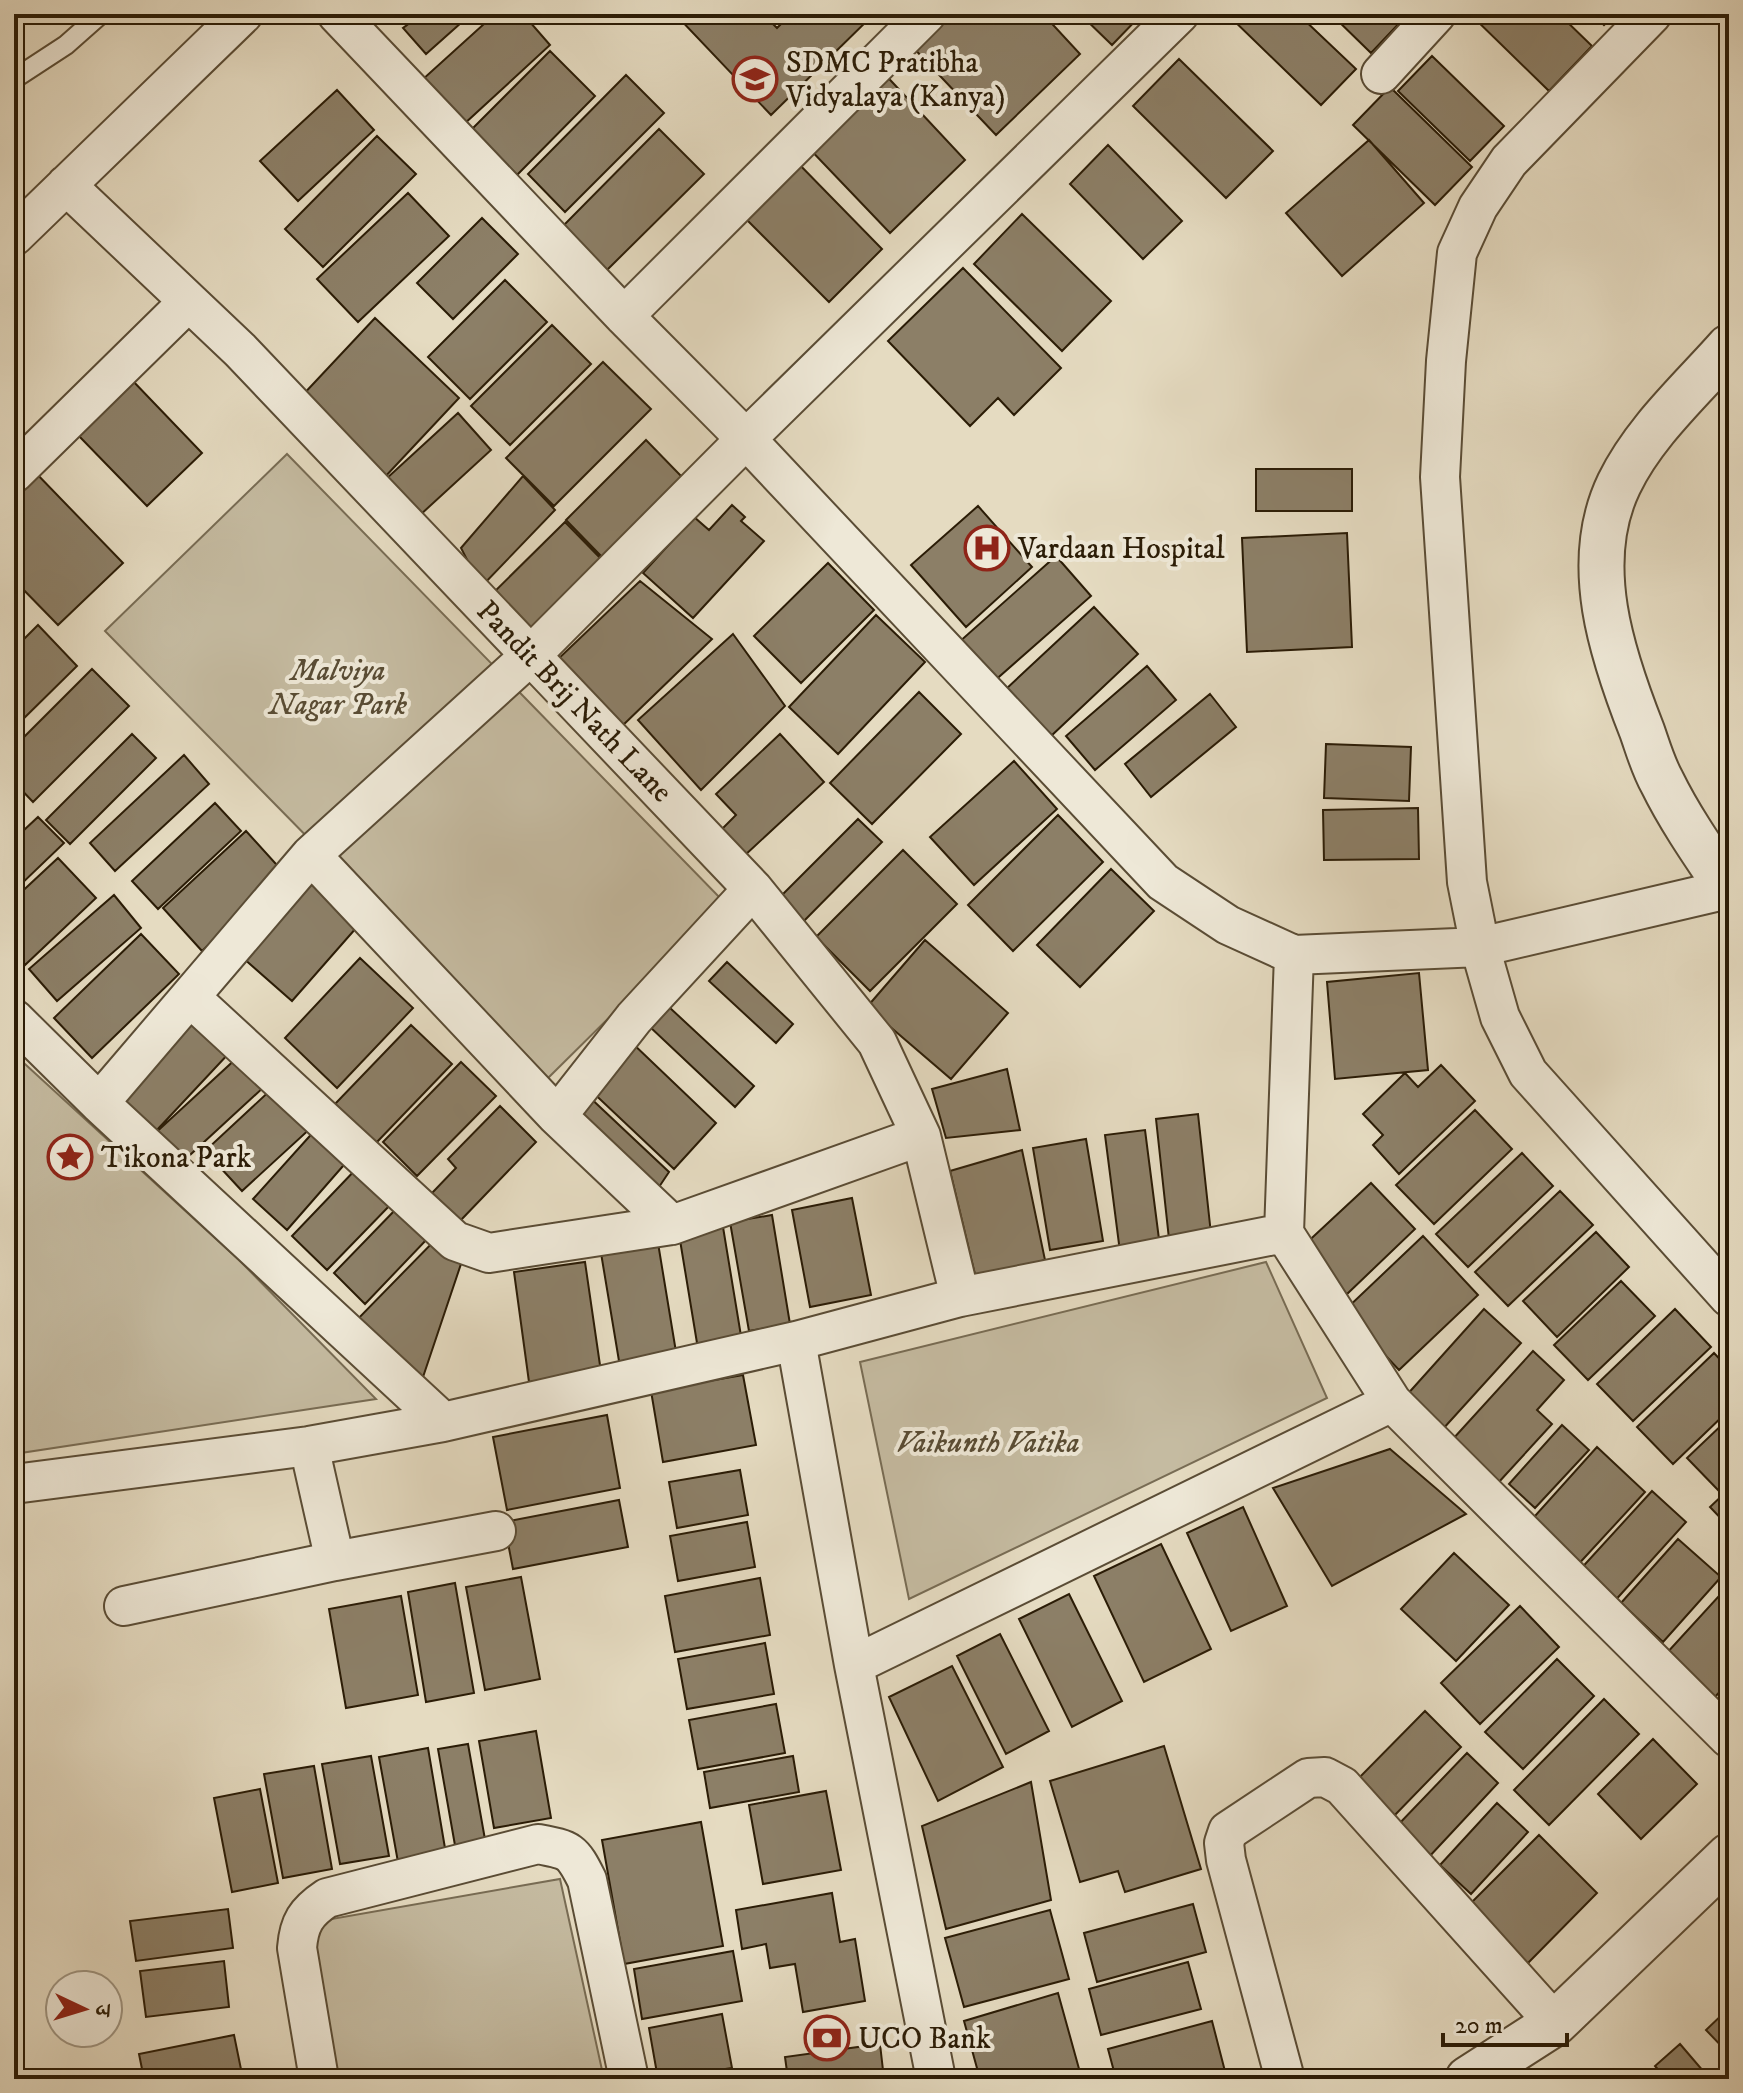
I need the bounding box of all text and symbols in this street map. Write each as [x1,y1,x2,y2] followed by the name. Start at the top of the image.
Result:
[785,45,1006,116] place label: SDMC Pratibha Vidyalaya (Kanya)
[731,55,779,103] school or university icon: SDMC Pratibha Vidyalaya (Kanya)
[963,524,1011,572] hospital icon: Vardaan Hospital
[1017,531,1225,568] place label: Vardaan Hospital
[468,593,680,811] street label: Pandit Brij Nath Lane
[267,653,408,724] park label: Malviya Nagar Park
[46,1133,94,1181] place icon: Tikona Park
[101,1140,252,1177] place label: Tikona Park
[896,1425,1080,1462] park label: Vaikunth Vatika
[44,1969,124,2049] north arrow
[1443,1997,1567,2047] scale bar
[88,2002,116,2019] text: उ
[1455,2011,1503,2041] text: 20 m
[803,2014,851,2062] bank icon: UCO Bank
[858,2021,991,2058] place label: UCO Bank

